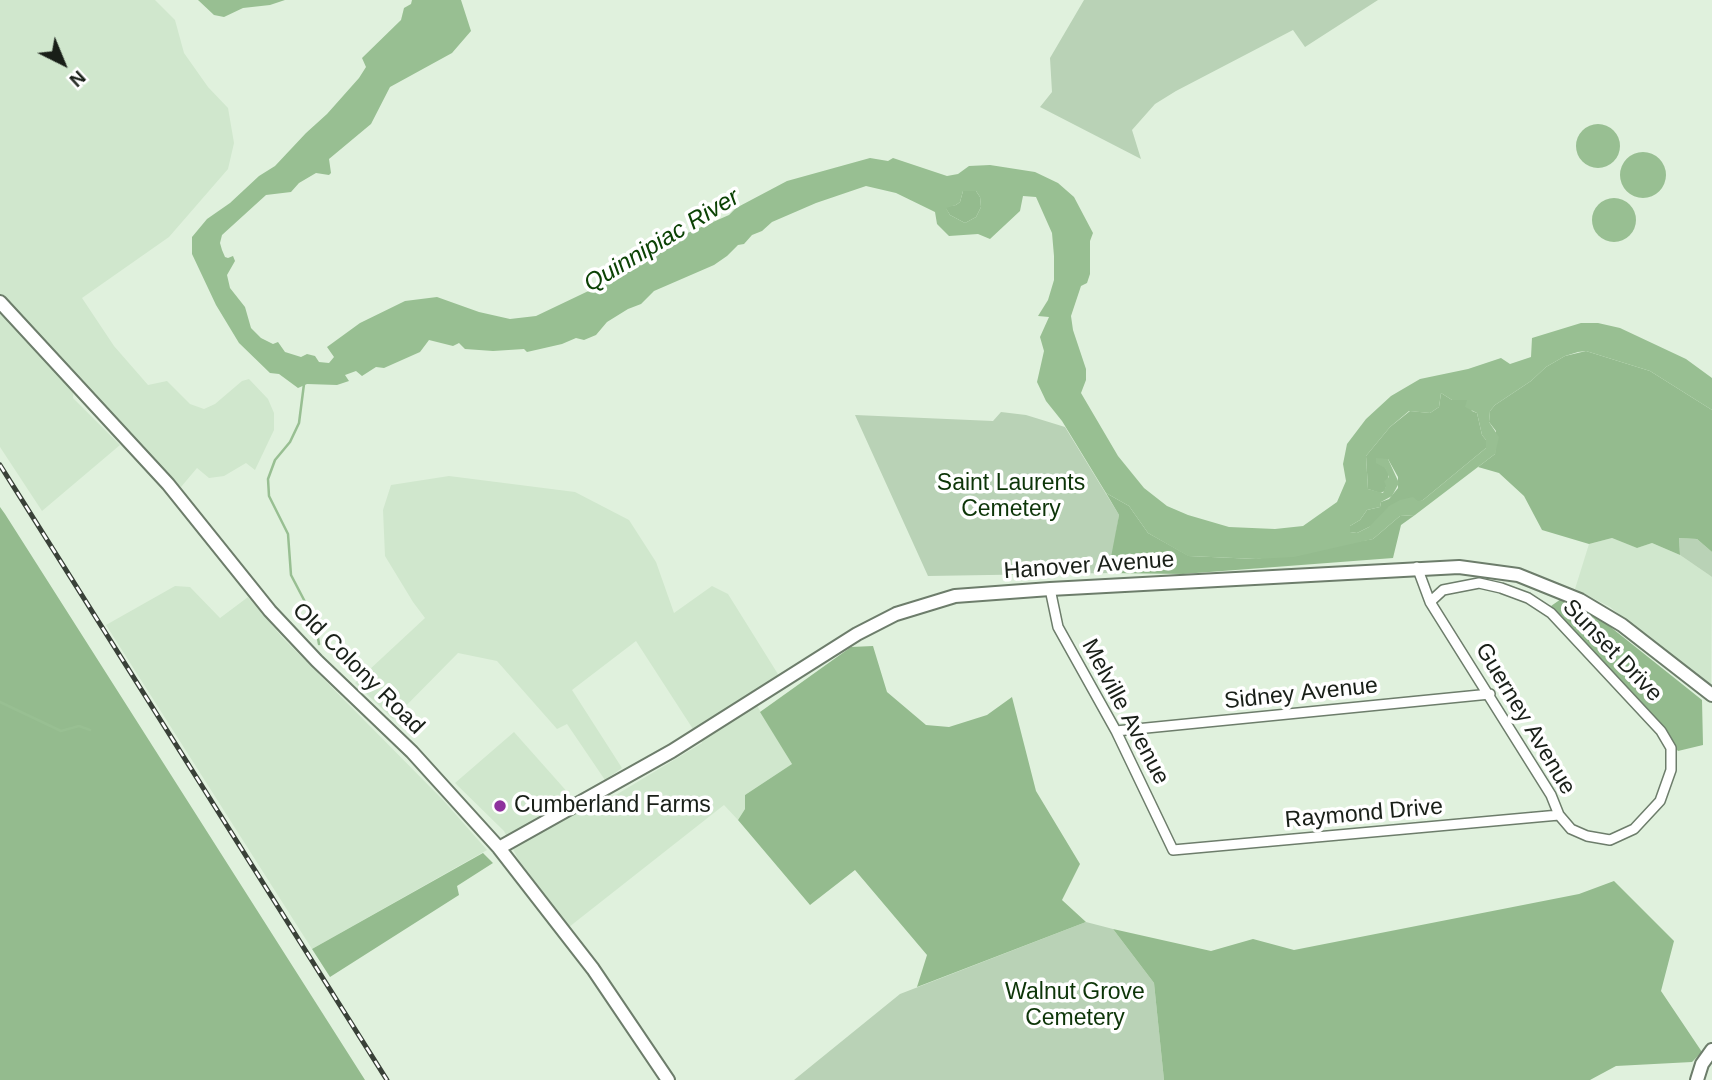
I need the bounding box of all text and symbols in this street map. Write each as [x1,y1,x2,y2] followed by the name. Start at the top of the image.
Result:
[28,28,98,98] north arrow
[65,66,90,91] text: N
[579,183,745,299] water label: Quinnipiac River
[937,470,1085,524] park label: Saint Laurents Cemetery
[1003,546,1175,586] street label: Hanover Avenue
[1556,594,1668,708] street label: Sunset Drive
[286,597,430,741] street label: Old Colony Road
[1075,635,1175,789] street label: Melville Avenue
[1469,638,1581,800] street label: Guerney Avenue
[1223,672,1379,716] street label: Sidney Avenue
[514,792,711,820] place label: Cumberland Farms
[1284,793,1444,835] street label: Raymond Drive
[492,798,508,814] marker: Cumberland Farms
[1005,979,1145,1033] park label: Walnut Grove Cemetery

